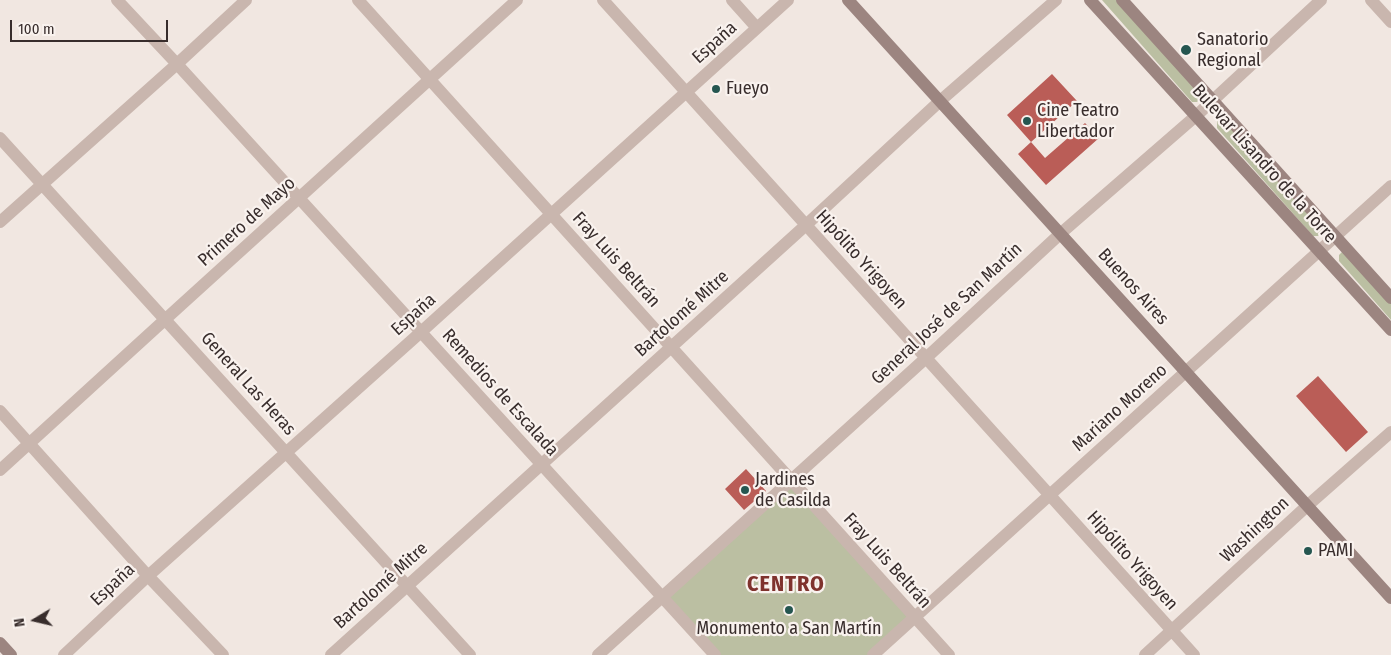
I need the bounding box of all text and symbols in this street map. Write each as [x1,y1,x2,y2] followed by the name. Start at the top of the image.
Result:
[12,10,170,42] scale bar
[688,17,742,69] street label: España
[18,20,55,38] text: 100 m
[1197,29,1268,72] place label: Sanatorio Regional
[1179,43,1193,57] marker: Sanatorio Regional
[726,78,769,100] place label: Fueyo
[1187,80,1341,248] street label: Bulevar Lisandro de la Torre
[710,83,722,95] marker: Fueyo
[1037,100,1119,142] place label: Cine Teatro Libertador
[1021,115,1033,127] marker: Cine Teatro Libertador
[194,173,300,271] street label: Primero de Mayo
[811,206,911,314] street label: Hipólito Yrigoyen
[568,208,664,312] street label: Fray Luis Beltrán
[867,239,1027,389] street label: General José de San Martín
[1093,244,1173,330] street label: Buenos Aires
[631,266,733,362] street label: Bartolomé Mitre
[387,289,441,341] street label: España
[437,325,563,461] street label: Remedios de Escalada
[196,328,300,440] street label: General Las Heras
[1068,360,1172,456] street label: Mariano Moreno
[755,469,831,512] place label: Jardines de Casilda
[739,484,751,496] marker: Jardines de Casilda
[1216,493,1294,567] street label: Washington
[1082,507,1182,615] street label: Hipólito Yrigoyen
[839,509,935,613] street label: Fray Luis Beltrán
[330,538,432,634] street label: Bartolomé Mitre
[1318,540,1353,562] place label: PAMI
[1302,545,1314,557] marker: PAMI
[86,559,140,611] street label: España
[746,572,826,598] district label: CENTRO
[10,595,60,645] north arrow
[783,604,795,616] marker: Monumento a San Martín
[11,617,29,628] text: N
[696,618,882,640] place label: Monumento a San Martín

